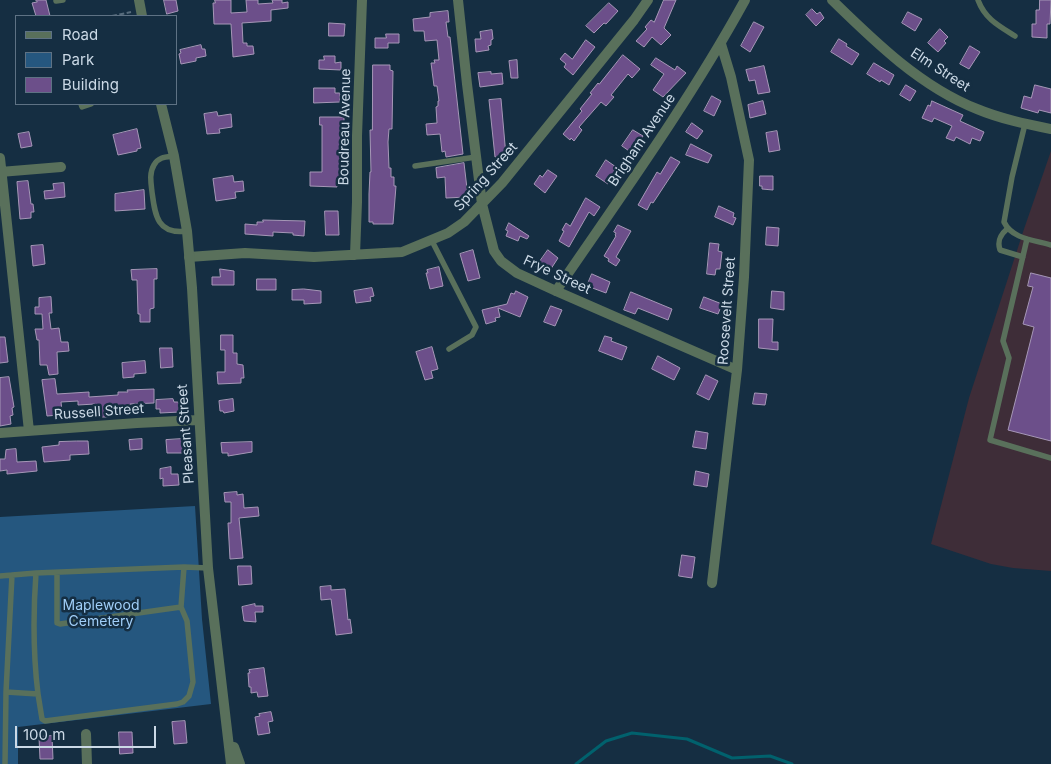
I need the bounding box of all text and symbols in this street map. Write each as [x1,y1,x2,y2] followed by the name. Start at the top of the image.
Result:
[15,15,178,105] legend
[62,25,98,44] text: Road
[907,45,973,95] street label: Elm Street
[62,50,94,69] text: Park
[336,68,354,186] street label: Boudreau Avenue
[62,75,119,94] text: Building
[605,90,679,190] street label: Brigham Avenue
[451,139,521,215] street label: Spring Street
[521,252,593,298] street label: Frye Street
[715,256,739,366] street label: Roosevelt Street
[174,384,198,484] street label: Pleasant Street
[53,400,145,424] street label: Russell Street
[63,598,139,630] park label: Maplewood Cemetery
[18,716,159,748] scale bar
[23,725,65,744] text: 100 m

